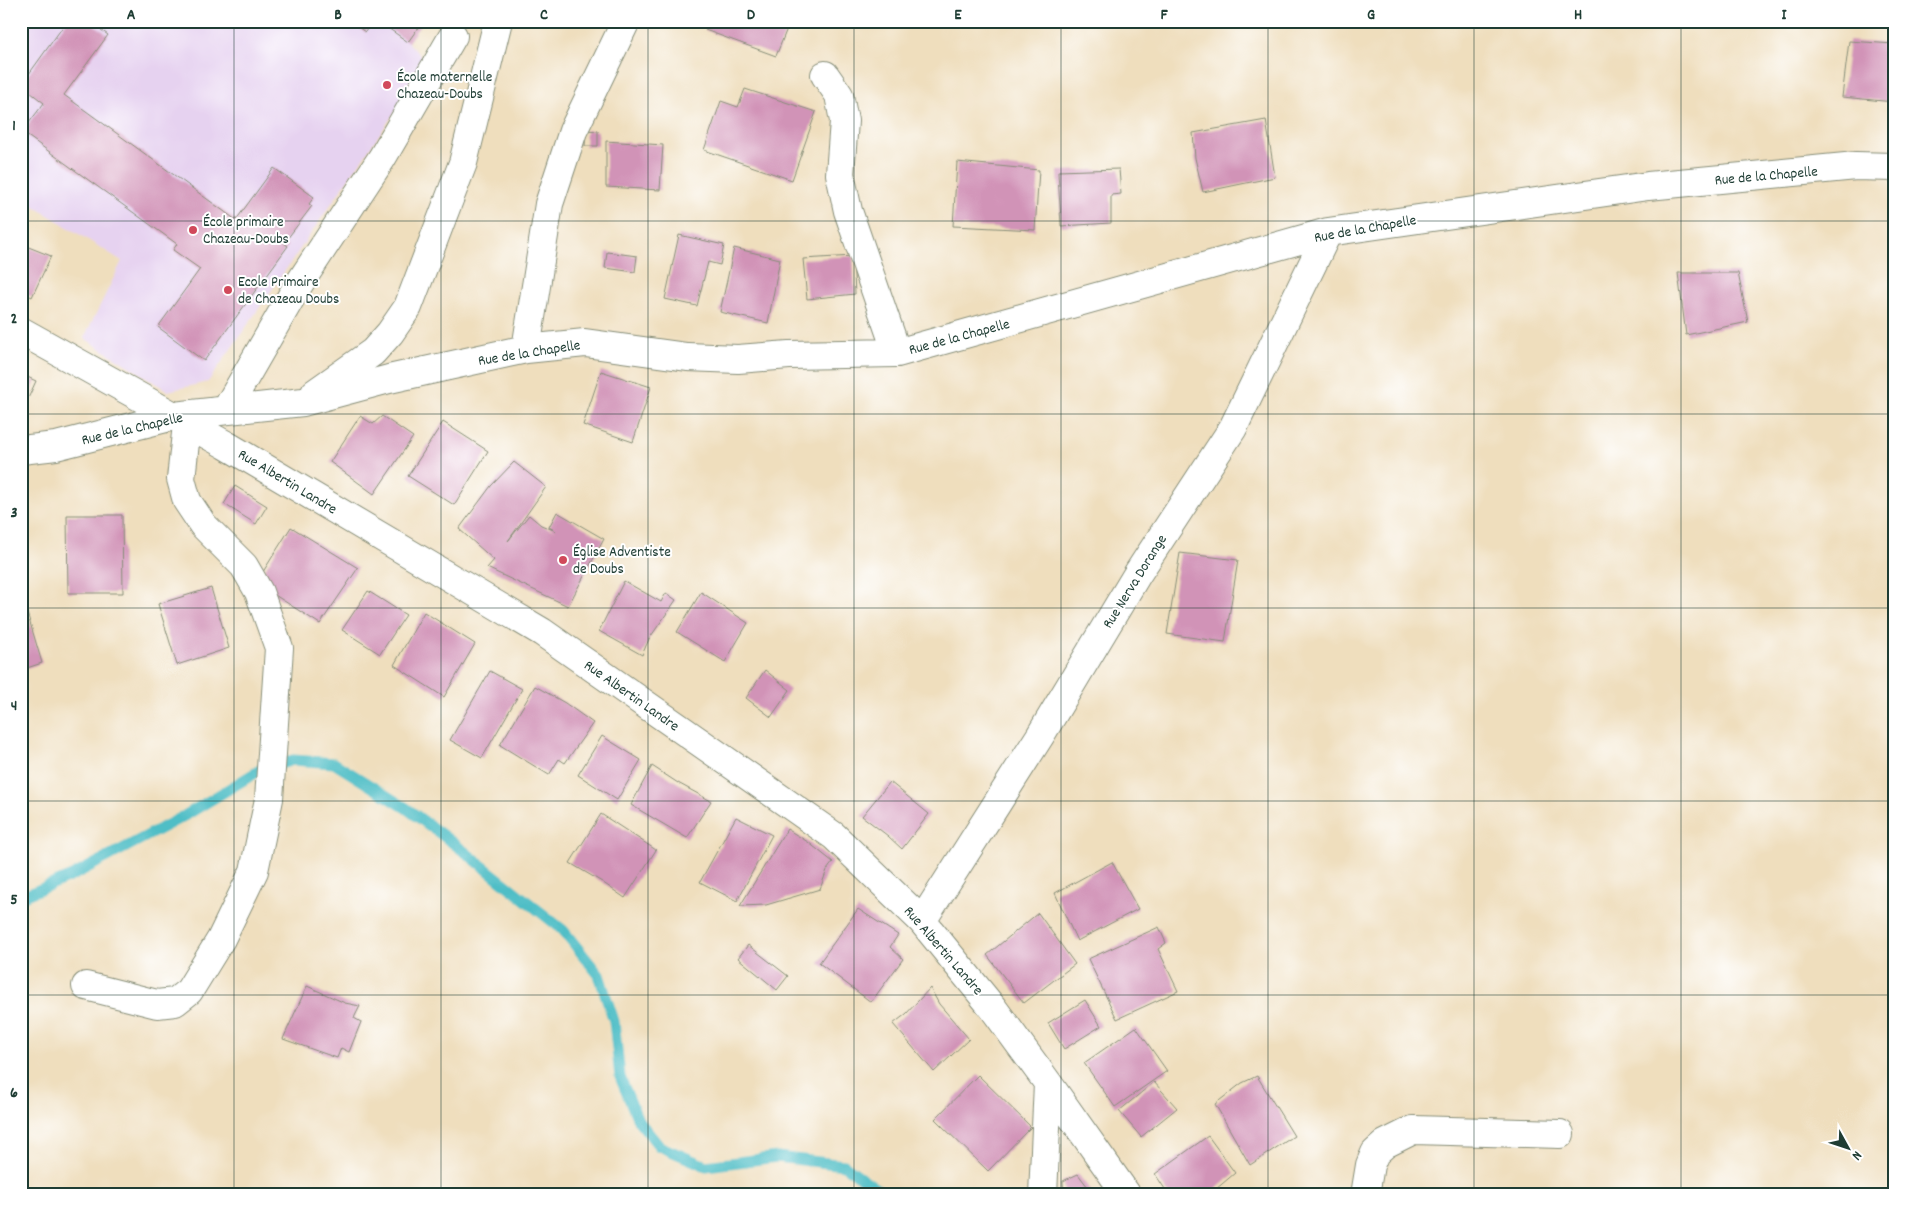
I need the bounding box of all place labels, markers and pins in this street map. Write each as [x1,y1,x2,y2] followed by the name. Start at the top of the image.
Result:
[397,67,493,106] place label: École maternelle Chazeau-Doubs
[381,79,393,91] marker: École maternelle Chazeau-Doubs
[203,212,289,251] place label: École primaire Chazeau-Doubs
[187,224,199,236] marker: École primaire Chazeau-Doubs
[238,272,339,311] place label: Ecole Primaire de Chazeau Doubs
[222,284,234,296] marker: Ecole Primaire de Chazeau Doubs
[573,542,671,581] place label: Église Adventiste de Doubs
[557,554,569,566] marker: Église Adventiste de Doubs

